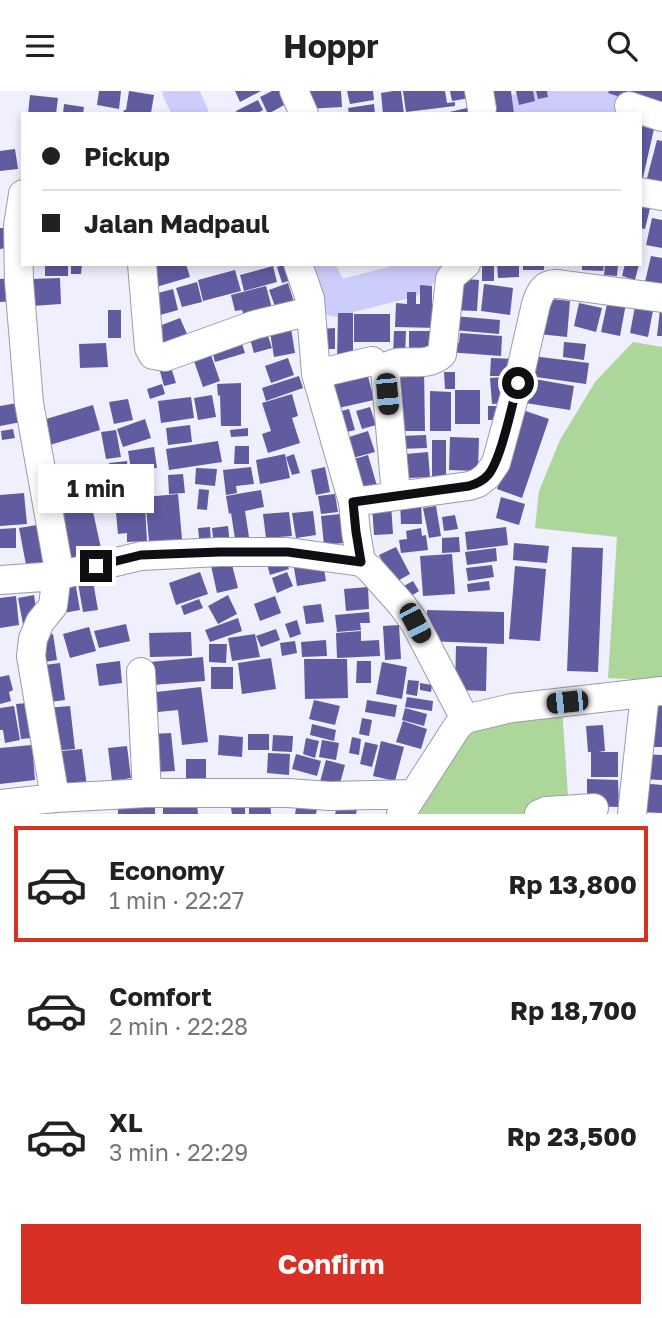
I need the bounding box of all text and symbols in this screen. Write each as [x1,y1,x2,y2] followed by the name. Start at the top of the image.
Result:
[21,27,59,65] icon: menu
[283,27,379,65] text: Hoppr
[603,27,641,65] icon: search
[84,141,170,172] text: Pickup
[84,208,269,239] text: Jalan Madpaul
[502,367,534,399] route start
[375,372,400,416] car
[38,465,154,513] callout: 1 min
[67,474,125,502] text: 1 min
[80,550,112,582] route end
[396,600,435,646] car
[546,689,589,715] car
[25,853,88,916] icon: car
[109,855,225,886] text: Economy
[508,869,637,900] text: Rp 13,800
[109,886,244,914] text: 1 min · 22:27
[25,979,88,1042] icon: car
[109,981,212,1012] text: Comfort
[510,995,637,1026] text: Rp 18,700
[109,1012,248,1040] text: 2 min · 22:28
[25,1105,88,1168] icon: car
[109,1107,143,1138] text: XL
[507,1121,637,1152] text: Rp 23,500
[109,1138,248,1166] text: 3 min · 22:29
[21,1224,641,1304] button: Confirm

